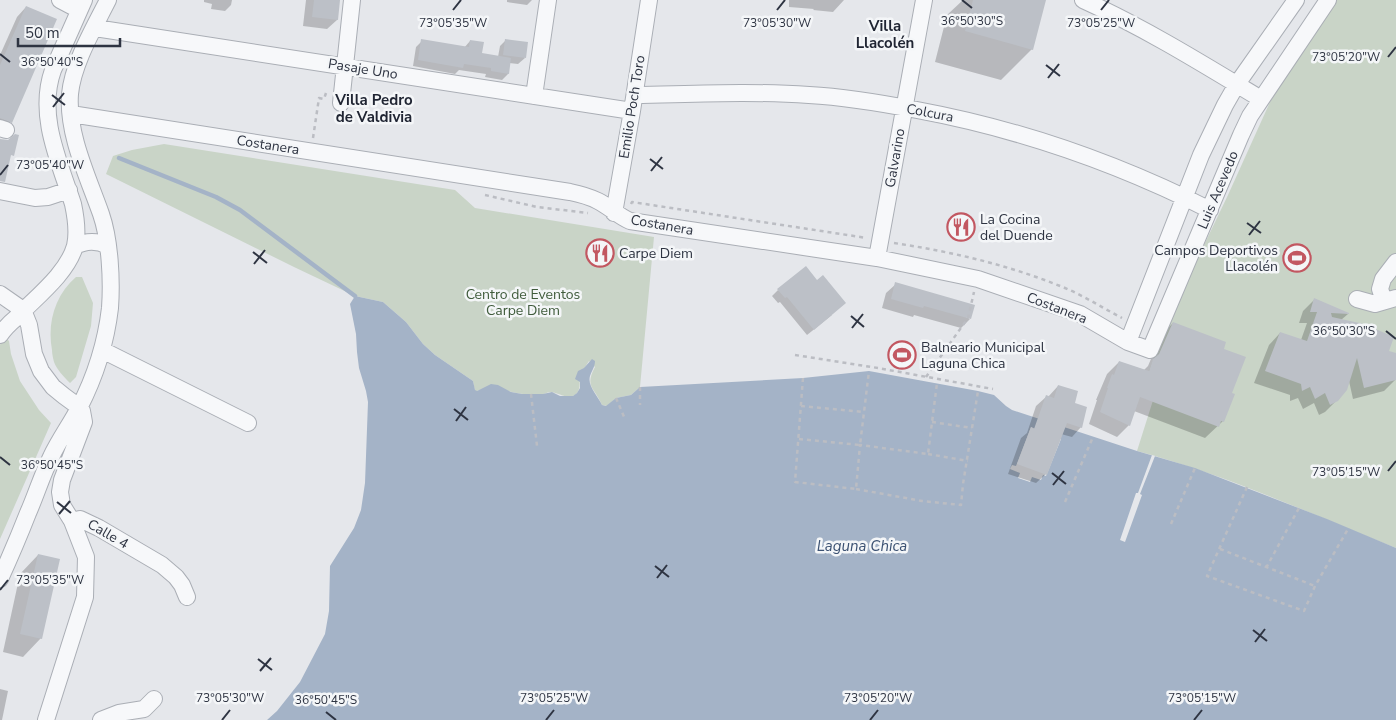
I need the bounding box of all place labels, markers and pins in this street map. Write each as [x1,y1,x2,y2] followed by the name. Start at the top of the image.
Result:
[980,210,1053,245] place label: La Cocina del Duende
[946,212,976,242] restaurant icon: La Cocina del Duende
[585,238,615,268] restaurant icon: Carpe Diem
[1154,241,1278,276] place label: Campos Deportivos Llacolén
[1282,243,1312,273] sports icon: Campos Deportivos Llacolén
[619,244,693,263] place label: Carpe Diem
[921,338,1046,373] place label: Balneario Municipal Laguna Chica
[887,340,917,370] sports icon: Balneario Municipal Laguna Chica

